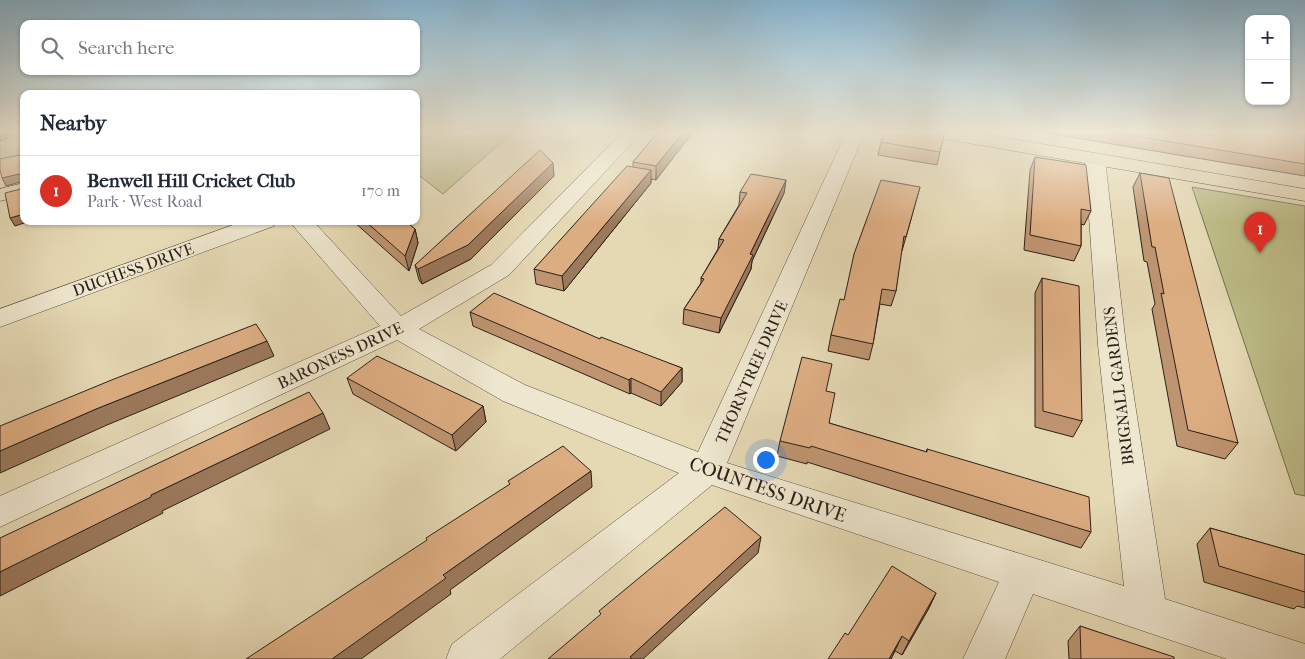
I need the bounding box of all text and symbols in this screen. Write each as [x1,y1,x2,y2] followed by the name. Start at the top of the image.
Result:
[1245,15,1290,105] map controls
[1245,15,1290,60] button: +
[20,20,420,75] search box
[38,34,66,62] icon: search
[78,37,174,59] text: Search here
[1245,60,1290,105] button: −
[40,111,106,135] text: Nearby
[87,170,295,192] text: Benwell Hill Cricket Club
[53,181,59,200] text: 1
[361,181,400,200] text: 170 m
[87,192,202,211] text: Park · West Road
[1244,212,1276,253] pin: 1
[70,239,197,300] street label: DUCHESS DRIVE
[711,297,792,447] street label: THORNTREE DRIVE
[1099,306,1138,466] street label: BRIGNALL GARDENS
[274,318,406,393] street label: BARONESS DRIVE
[753,447,779,473] your location
[686,453,849,527] street label: COUNTESS DRIVE

